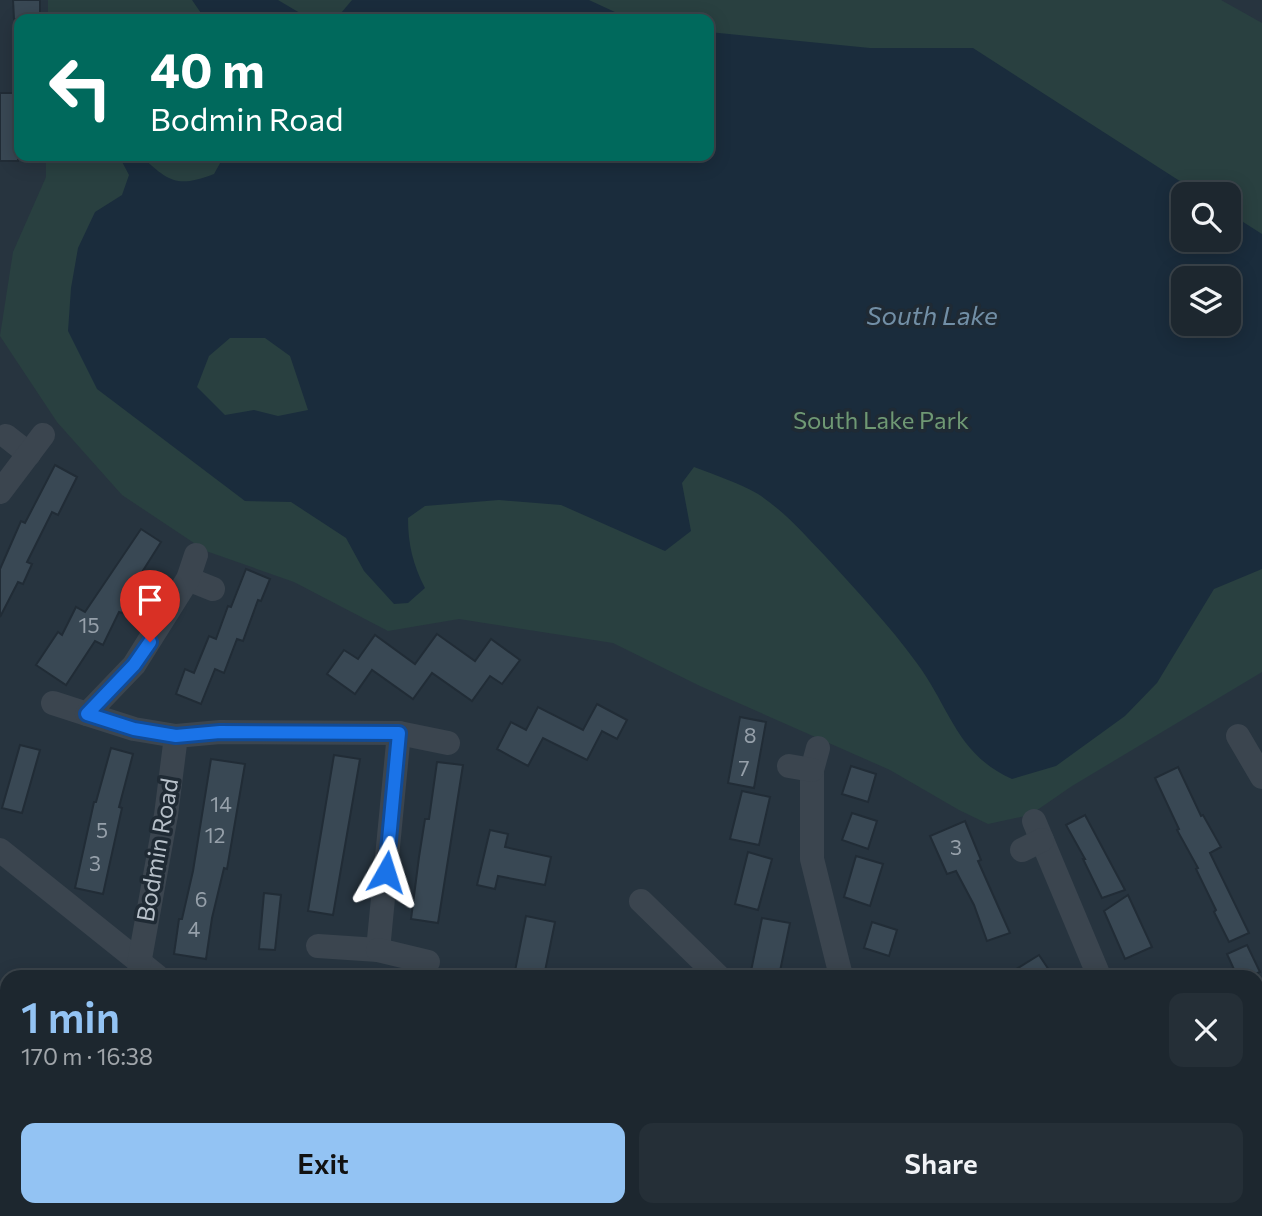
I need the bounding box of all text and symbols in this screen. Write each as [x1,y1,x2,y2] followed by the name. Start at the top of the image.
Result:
[150,38,265,98] text: 40 m
[35,42,126,133] icon: left
[150,98,344,138] text: Bodmin Road
[1171,182,1241,336] map controls
[1171,182,1241,252] button: search
[1171,266,1241,336] button: layers
[866,299,998,330] water label: South Lake
[793,405,969,434] park label: South Lake Park
[120,570,180,642] pin
[131,581,169,619] icon: arrive
[78,612,100,637] house number: 15
[744,722,756,747] house number: 8
[738,755,750,780] house number: 7
[130,776,183,924] street label: Bodmin Road
[210,791,232,816] house number: 14
[96,817,108,842] house number: 5
[205,822,225,847] house number: 12
[950,834,962,859] house number: 3
[349,835,423,909] position arrow
[89,850,101,875] house number: 3
[195,886,207,911] house number: 6
[188,916,201,941] house number: 4
[21,990,120,1042] text: 1 min
[1169,993,1243,1067] button: close
[21,1042,153,1070] text: 170 m · 16:38
[21,1123,625,1203] button: Exit
[639,1123,1243,1203] button: Share

